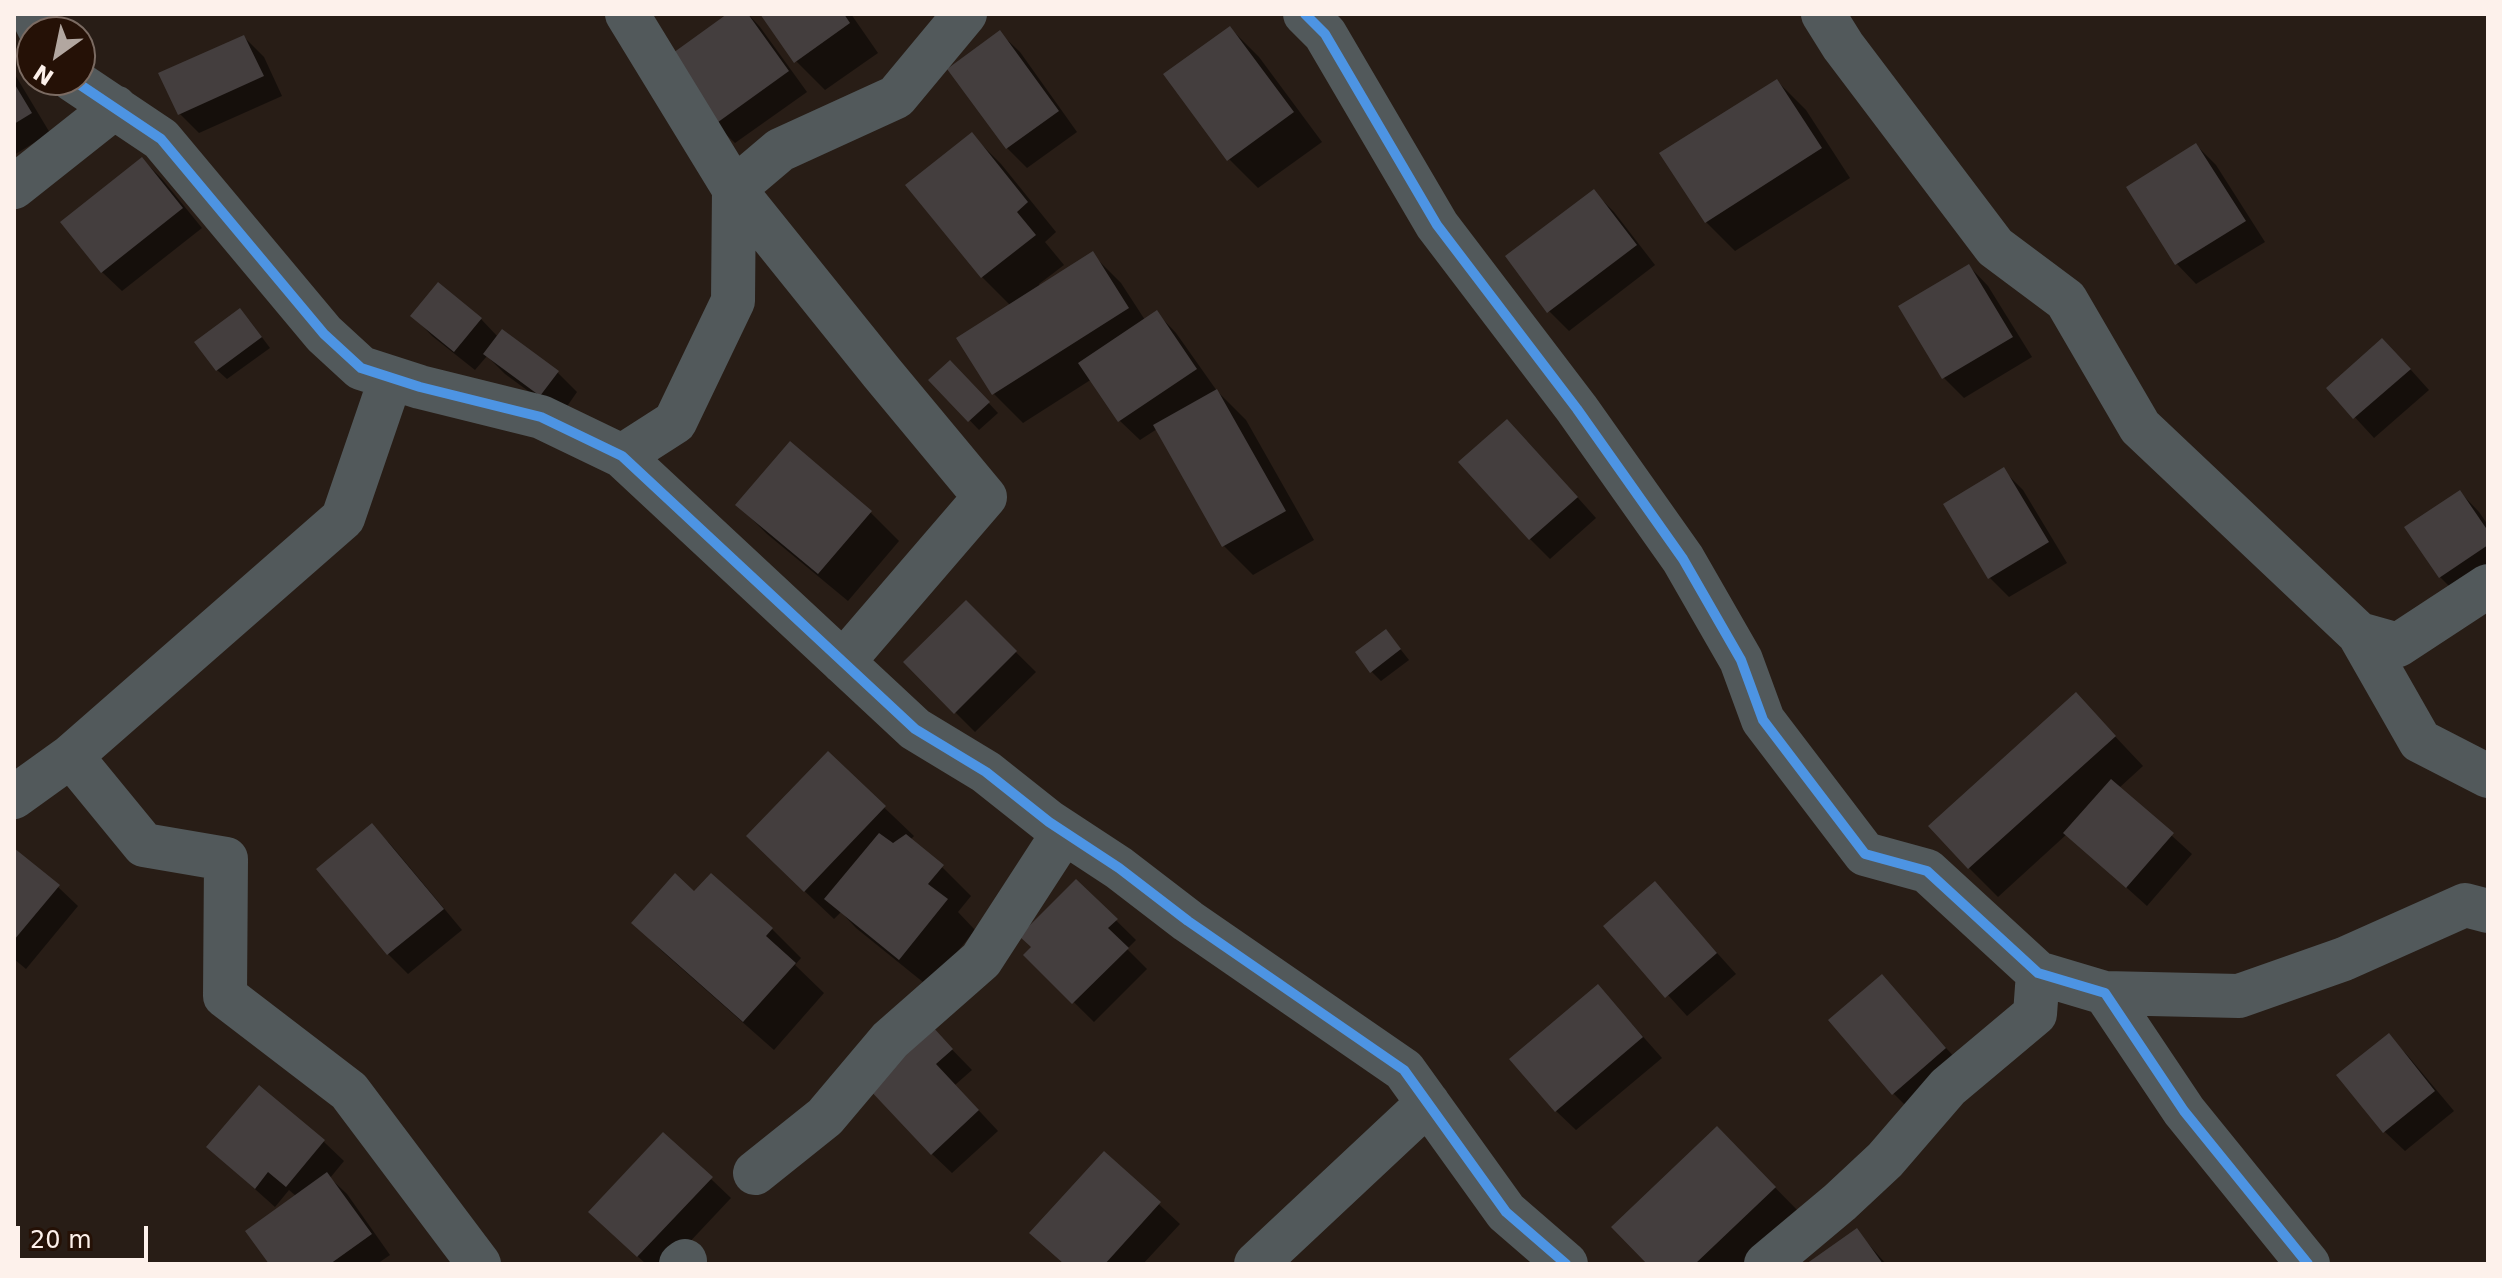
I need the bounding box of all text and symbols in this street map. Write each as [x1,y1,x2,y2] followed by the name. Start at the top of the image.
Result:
[16,16,96,96] north arrow
[29,59,58,90] text: N
[20,1210,152,1260] scale bar
[30,1226,92,1254] text: 20 m

